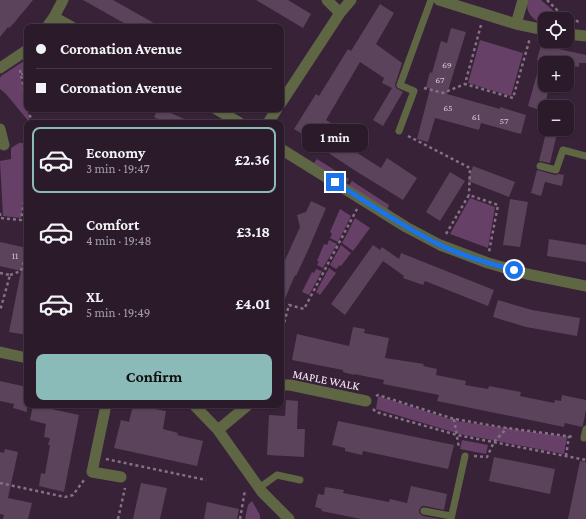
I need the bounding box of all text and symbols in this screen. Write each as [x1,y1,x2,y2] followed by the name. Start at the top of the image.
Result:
[538,12,574,136] map controls
[538,12,574,48] button: locate
[60,41,182,57] text: Coronation Avenue
[538,56,574,92] button: +
[442,59,452,70] house number: 69
[435,74,445,85] house number: 67
[60,80,182,96] text: Coronation Avenue
[538,100,574,136] button: −
[443,102,453,113] house number: 65
[472,111,480,122] house number: 61
[499,115,509,126] house number: 57
[302,124,368,152] callout: 1 min
[320,130,350,145] text: 1 min
[38,142,74,178] icon: car
[86,145,145,161] text: Economy
[235,152,270,168] text: £2.36
[86,161,150,176] text: 3 min · 19:47
[326,173,344,191] route end
[38,214,74,250] icon: car
[86,217,140,233] text: Comfort
[236,224,270,240] text: £3.18
[86,233,151,248] text: 4 min · 19:48
[12,250,18,261] house number: 11
[505,261,523,279] route start
[38,286,74,322] icon: car
[86,289,103,305] text: XL
[235,296,270,312] text: £4.01
[86,305,150,320] text: 5 min · 19:49
[36,354,272,400] button: Confirm
[291,367,361,393] street label: MAPLE WALK

